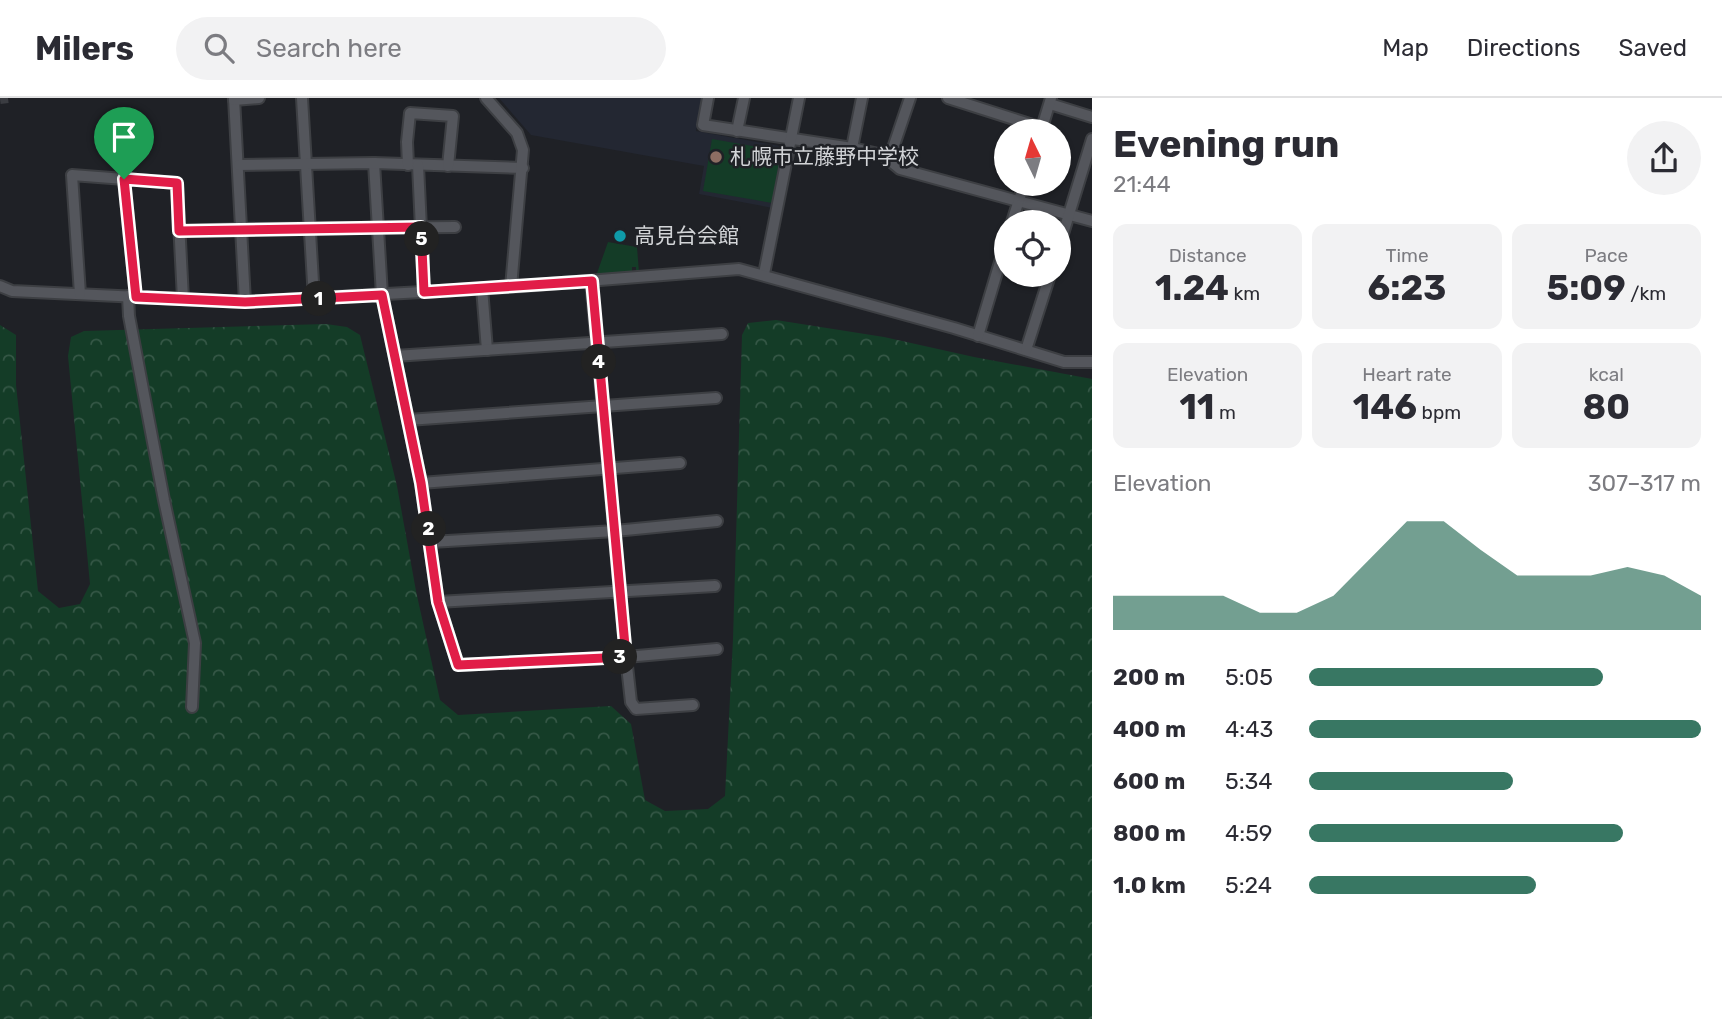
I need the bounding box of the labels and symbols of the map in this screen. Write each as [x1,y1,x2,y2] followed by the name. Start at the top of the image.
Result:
[94,107,154,179] pin
[994,119,1071,196] north arrow
[730,144,919,169] place label: 札幌市立藤野中学校
[708,149,724,165] marker: 札幌市立藤野中学校
[404,222,440,256] pin: 5
[634,223,739,248] place label: 高見台会館
[612,228,628,244] marker: 高見台会館
[302,282,336,316] pin: 1
[582,344,616,380] pin: 4
[412,512,446,546] pin: 2
[602,640,638,674] pin: 3

